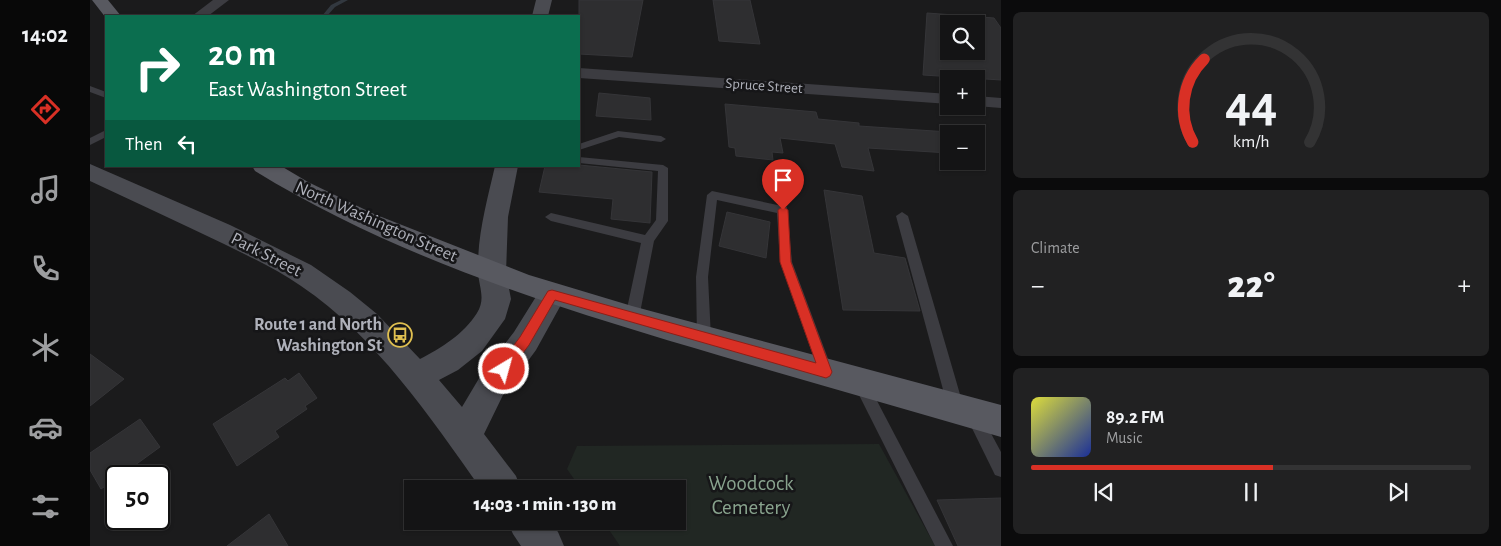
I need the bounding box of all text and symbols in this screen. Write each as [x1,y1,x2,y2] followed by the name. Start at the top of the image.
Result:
[940,15,985,170] map controls
[940,15,985,60] button: search
[22,24,68,46] text: 14:02
[125,35,190,100] icon: right
[208,37,276,72] text: 20 m
[940,70,985,115] button: +
[725,76,803,96] street label: Spruce Street
[208,78,407,100] text: East Washington Street
[1225,79,1277,131] text: 44
[28,92,63,127] icon: directions
[940,125,985,170] button: −
[173,130,201,158] icon: left
[1233,133,1269,151] text: km/h
[125,135,163,154] text: Then
[762,159,804,210] pin
[769,166,797,194] icon: arrive
[28,172,63,207] icon: music
[292,178,460,266] street label: North Washington Street
[228,230,304,280] street label: Park Street
[1031,240,1080,256] text: Climate
[28,251,63,286] icon: phone
[1227,267,1275,305] text: 22°
[1031,272,1044,300] text: −
[1458,272,1471,300] text: +
[254,316,382,355] place label: Route 1 and North Washington St
[387,322,413,348] bus stop icon: Route 1 and North Washington St
[28,330,63,365] icon: climate
[477,342,529,394] position arrow
[1106,408,1164,427] text: 89.2 FM
[28,410,63,445] icon: car
[1106,430,1142,446] text: Music
[105,465,170,530] speed limit sign: 50
[708,473,794,518] park label: Woodcock Cemetery
[1090,478,1118,506] icon: previous
[1237,478,1265,506] icon: pause
[1384,478,1412,506] icon: next
[28,489,63,524] icon: filters
[474,495,616,514] text: 14:03 · 1 min · 130 m

